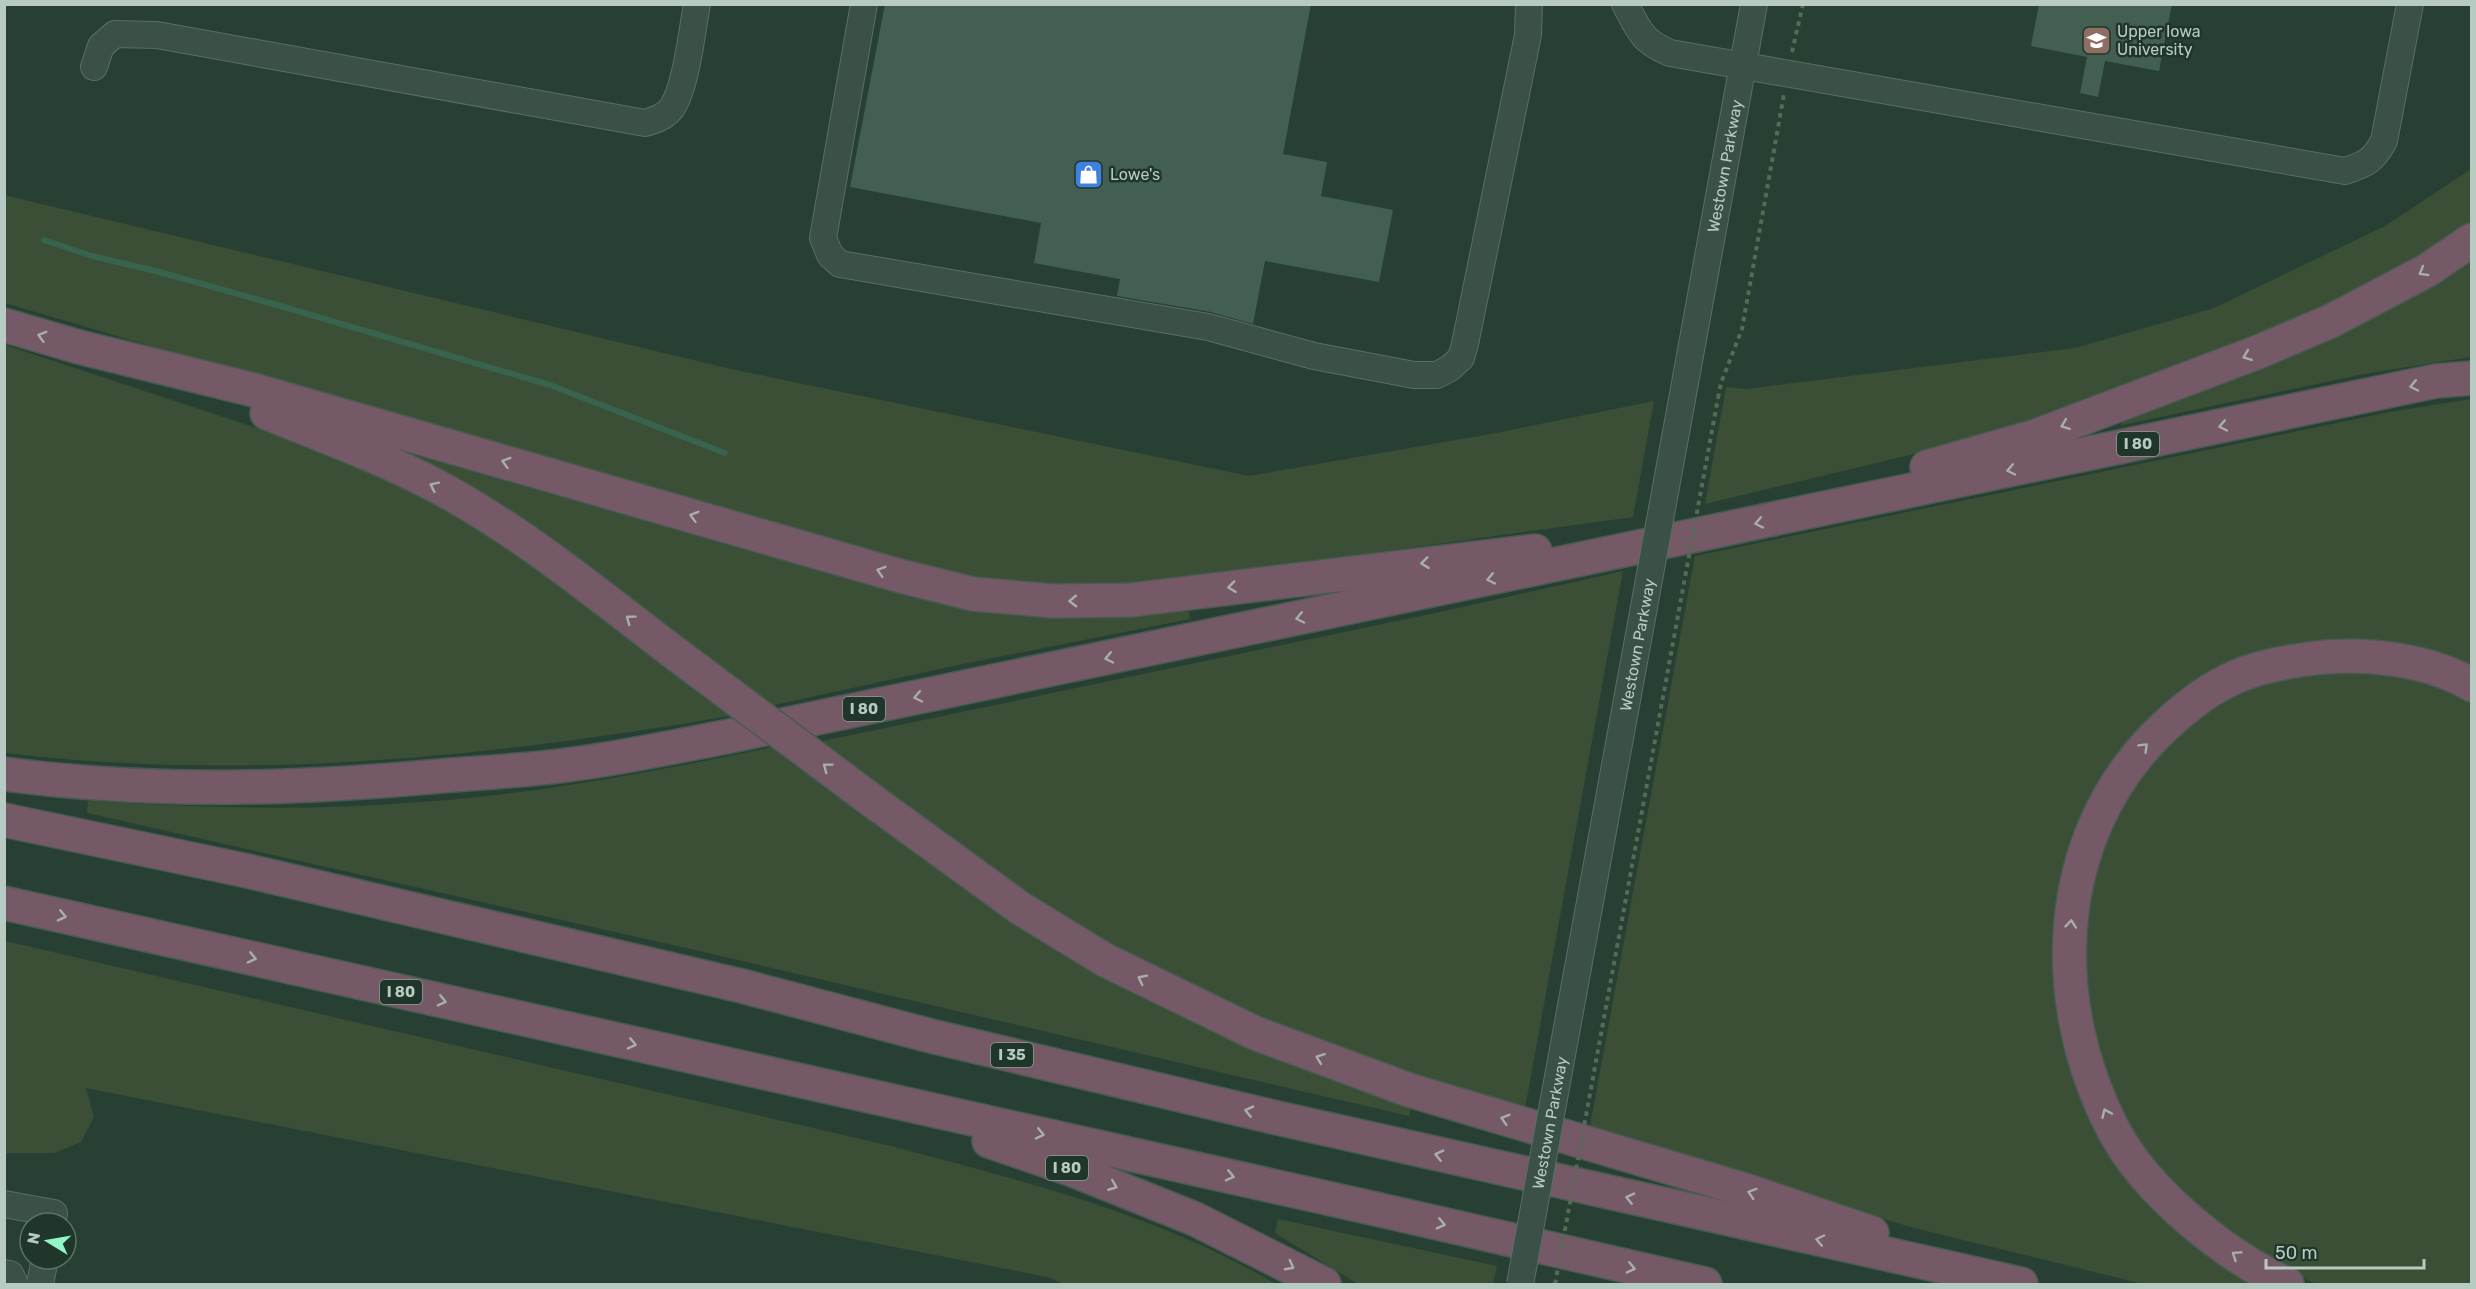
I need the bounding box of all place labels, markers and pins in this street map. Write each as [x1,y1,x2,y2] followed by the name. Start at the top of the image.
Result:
[2117,22,2201,59] place label: Upper Iowa University
[2080,24,2112,56] school or university icon: Upper Iowa University
[1073,158,1105,190] shop icon: Lowe's
[1110,165,1160,184] place label: Lowe's

